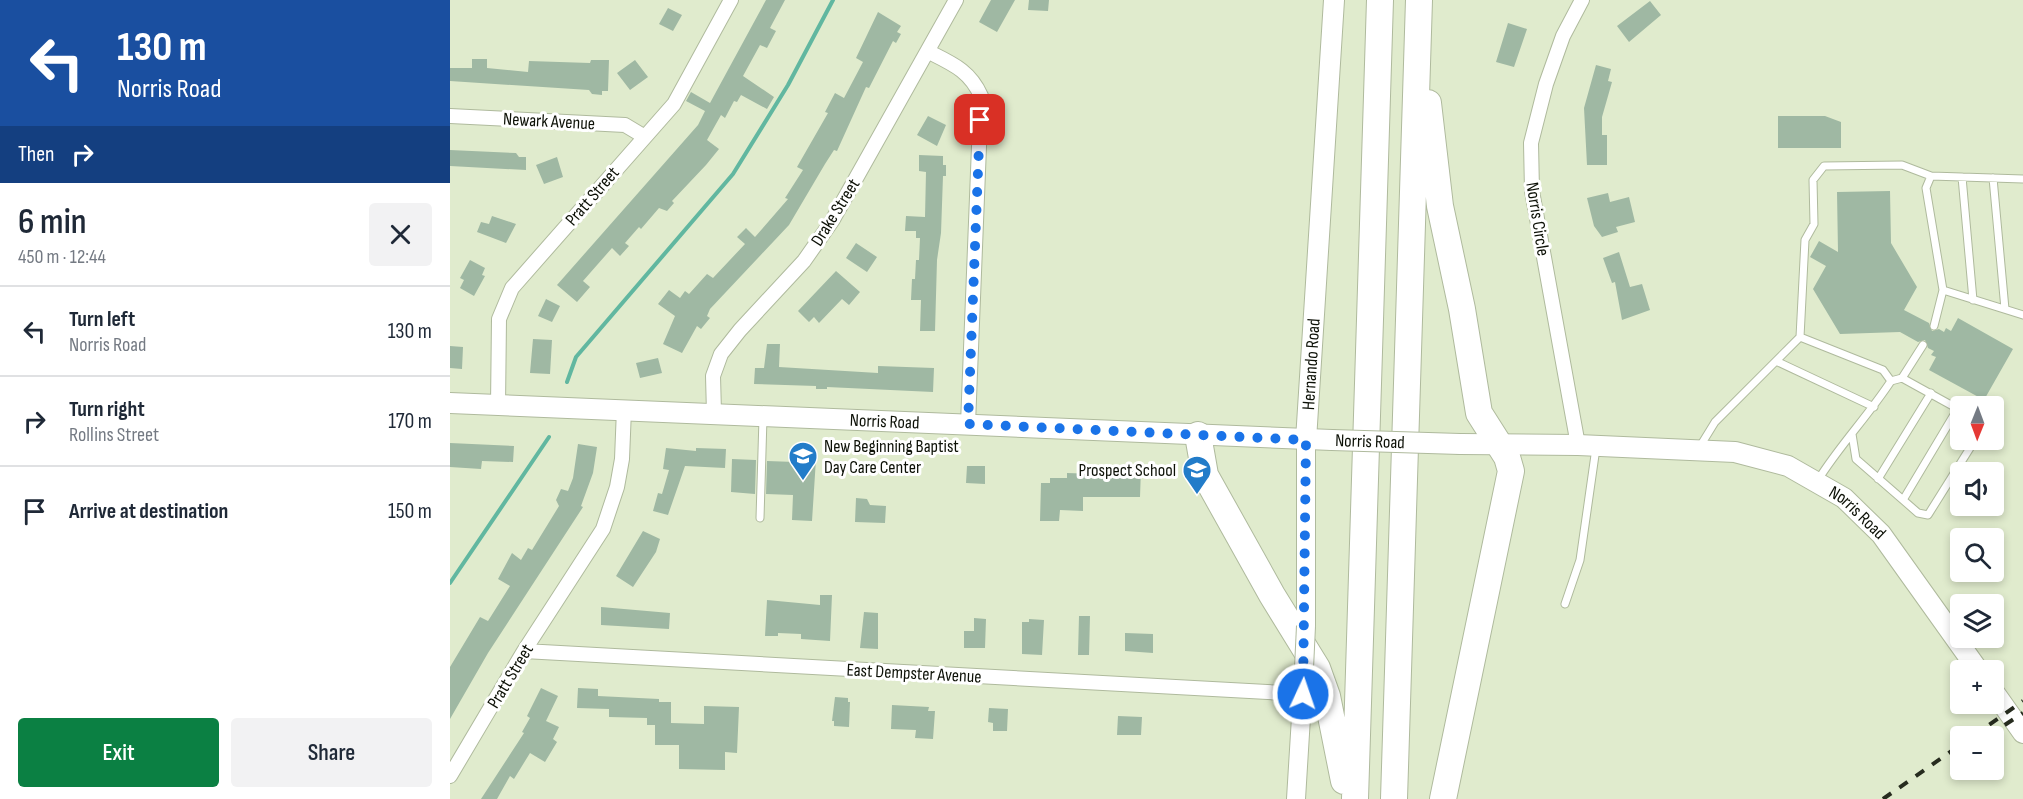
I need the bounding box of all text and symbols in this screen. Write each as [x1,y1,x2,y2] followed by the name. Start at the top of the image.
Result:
[117,22,207,73] text: 130 m
[18,24,96,102] icon: left
[117,73,221,105] text: Norris Road
[954,94,1005,145] pin
[963,103,996,136] icon: arrive
[502,109,595,134] street label: Newark Avenue
[66,138,99,171] icon: right
[18,141,54,168] text: Then
[561,162,624,230] street label: Pratt Street
[807,174,865,250] street label: Drake Street
[1521,181,1554,257] street label: Norris Circle
[18,201,86,244] text: 6 min
[369,203,432,266] button: close
[18,245,106,269] text: 450 m · 12:44
[69,306,135,333] text: Turn left
[18,315,51,348] icon: left
[388,318,432,345] text: 130 m
[1298,318,1325,411] street label: Hernando Road
[69,333,146,357] text: Norris Road
[69,396,145,423] text: Turn right
[1950,396,2004,450] north arrow
[1950,396,2004,780] map controls
[18,405,51,438] icon: right
[388,408,432,435] text: 170 m
[849,410,920,434] street label: Norris Road
[69,423,159,447] text: Rollins Street
[1335,430,1405,453] street label: Norris Road
[824,436,959,478] place label: New Beginning Baptist Day Care Center
[787,440,819,482] school or university icon: New Beginning Baptist Day Care Center
[1181,454,1213,496] school or university icon: Prospect School
[1079,460,1176,481] place label: Prospect School
[1950,462,2004,516] button: sound
[1825,482,1890,544] street label: Norris Road
[18,495,51,528] icon: arrive
[69,498,228,525] text: Arrive at destination
[388,498,432,525] text: 150 m
[1950,528,2004,582] button: search
[1950,594,2004,648] button: layers
[483,640,538,712] street label: Pratt Street
[846,659,982,688] street label: East Dempster Avenue
[1950,660,2004,714] button: +
[1271,662,1335,726] position arrow
[18,718,219,787] button: Exit
[231,718,432,787] button: Share
[1950,726,2004,780] button: −

